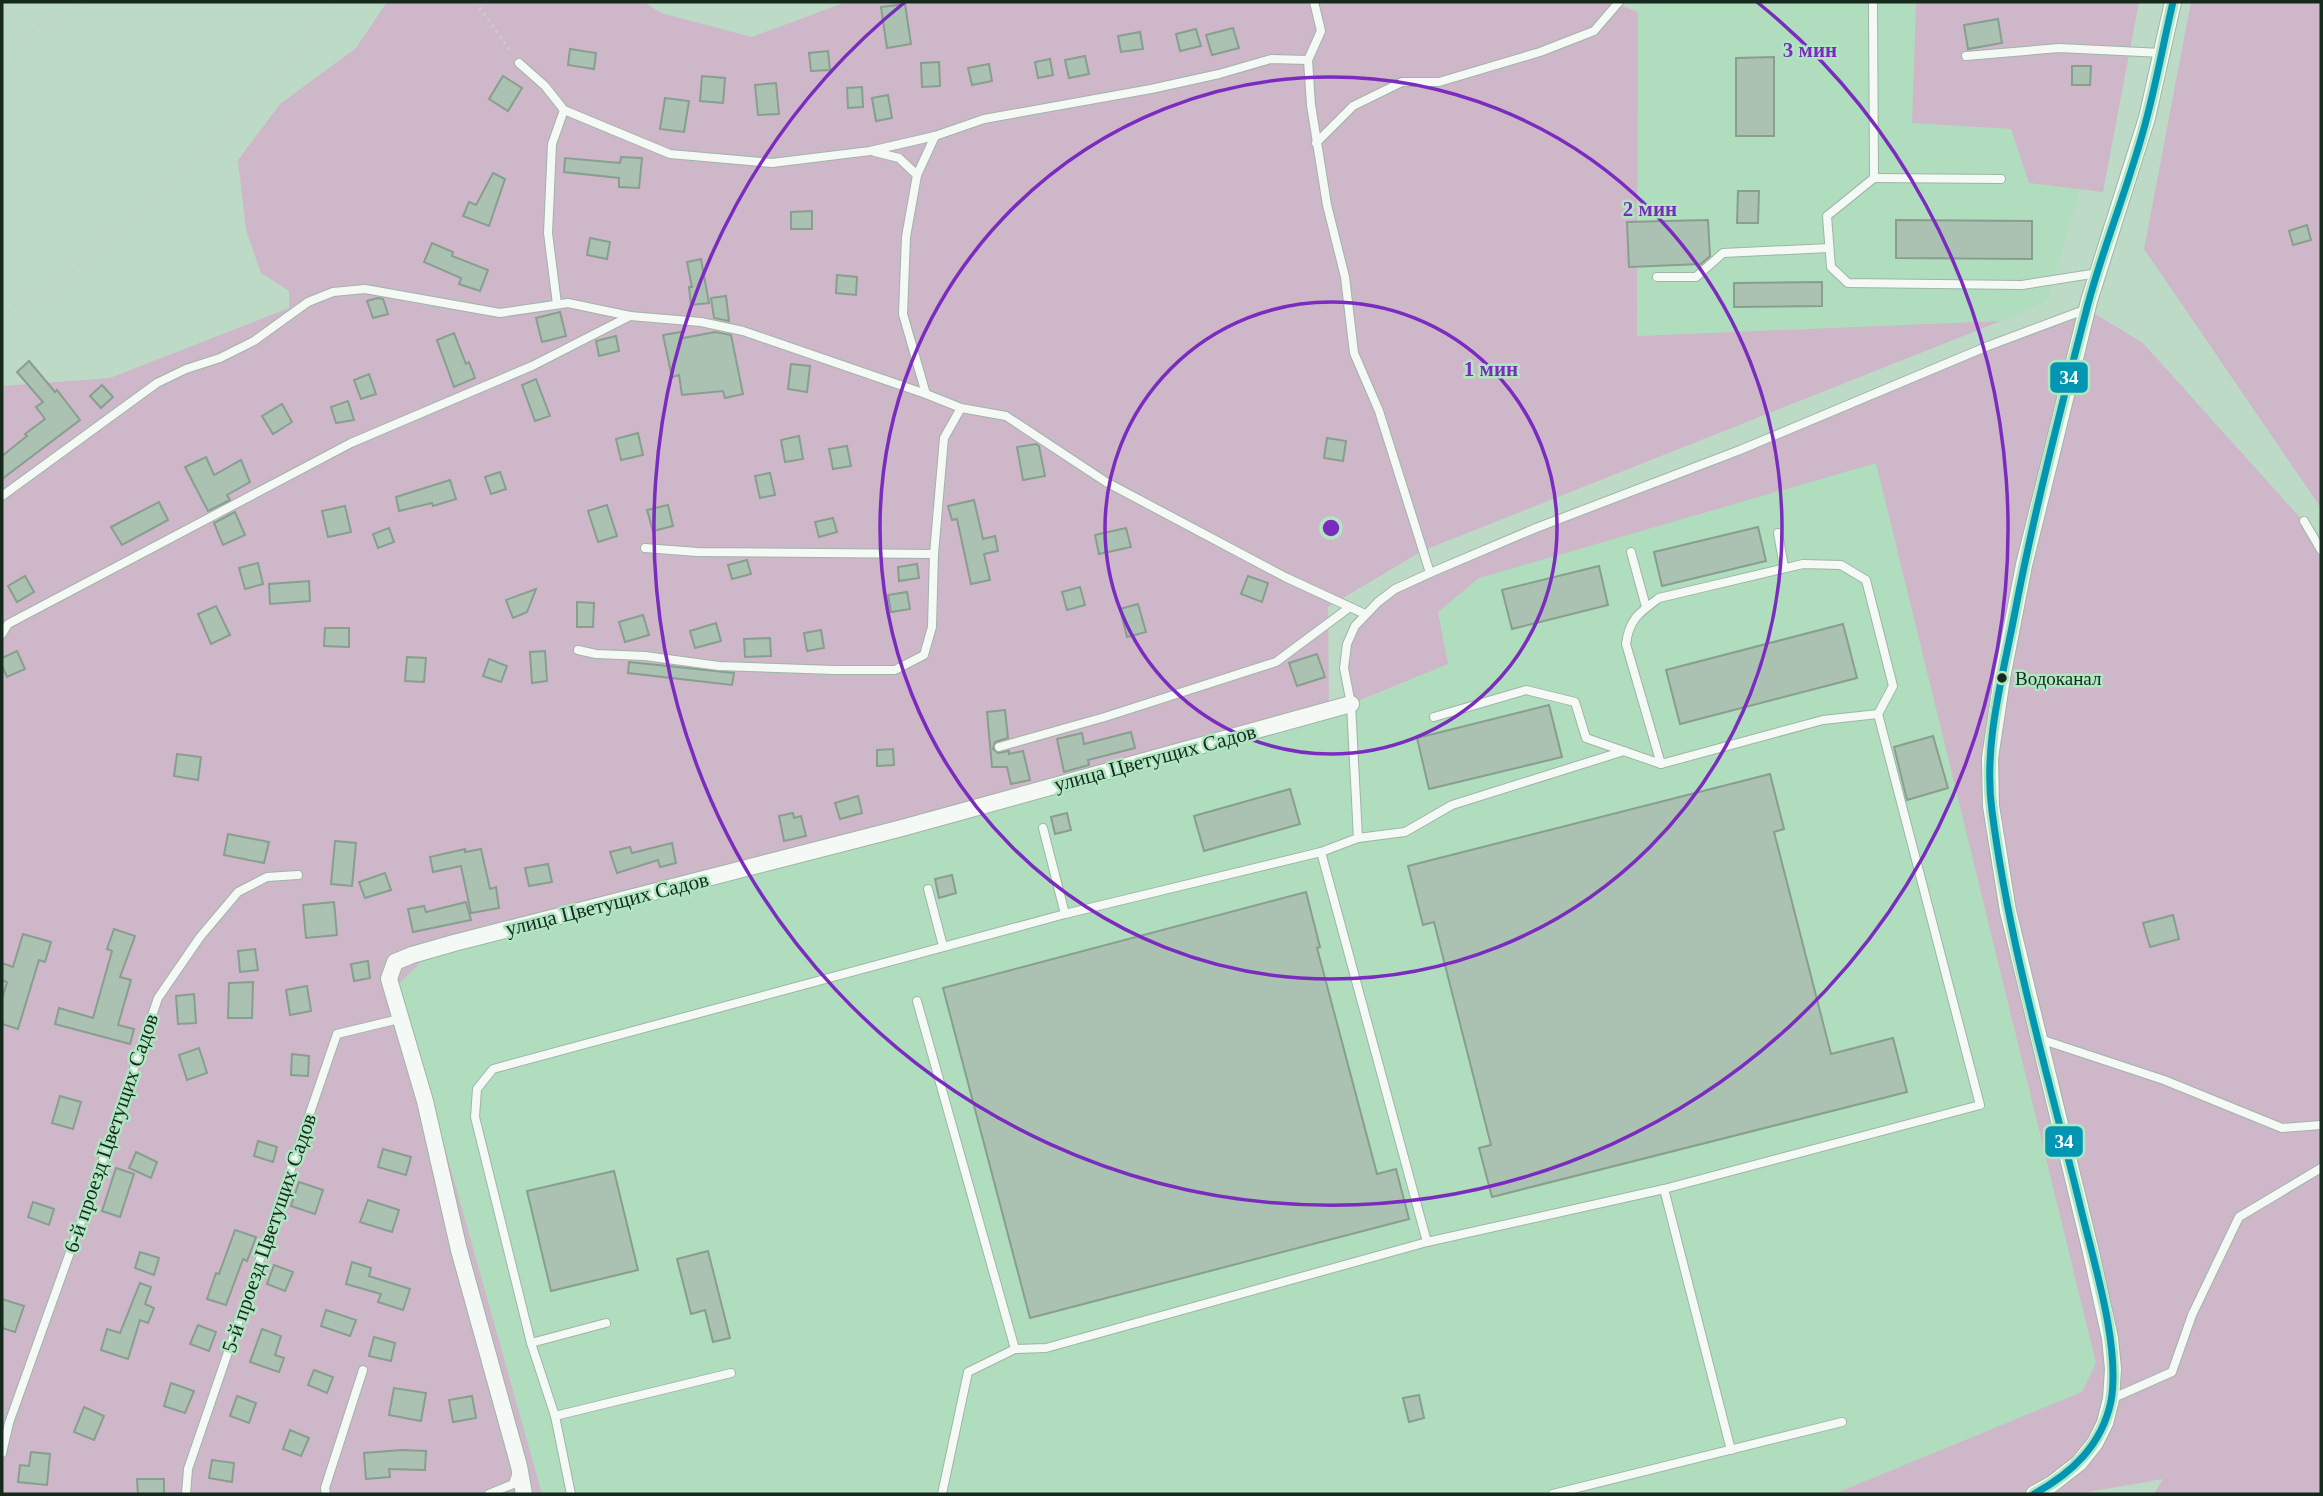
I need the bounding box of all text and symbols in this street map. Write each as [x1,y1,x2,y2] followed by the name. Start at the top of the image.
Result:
[1783,38,1837,62] text: 3 мин
[1623,197,1677,221] text: 2 мин
[1464,357,1518,381] text: 1 мин
[2049,361,2089,394] line badge: 34
[2060,367,2079,388] text: 34
[1319,516,1343,540] centre of rings
[2015,668,2102,689] place label: Водоканал
[1995,671,2009,685] marker: Водоканал
[1051,719,1259,797] street label: улица Цветущих Садов
[503,867,711,941] street label: улица Цветущих Садов
[59,1010,163,1256] street label: 6-й проезд Цветущих Садов
[217,1110,321,1356] street label: 5-й проезд Цветущих Садов
[2044,1125,2084,1158] line badge: 34
[2055,1131,2074,1152] text: 34

